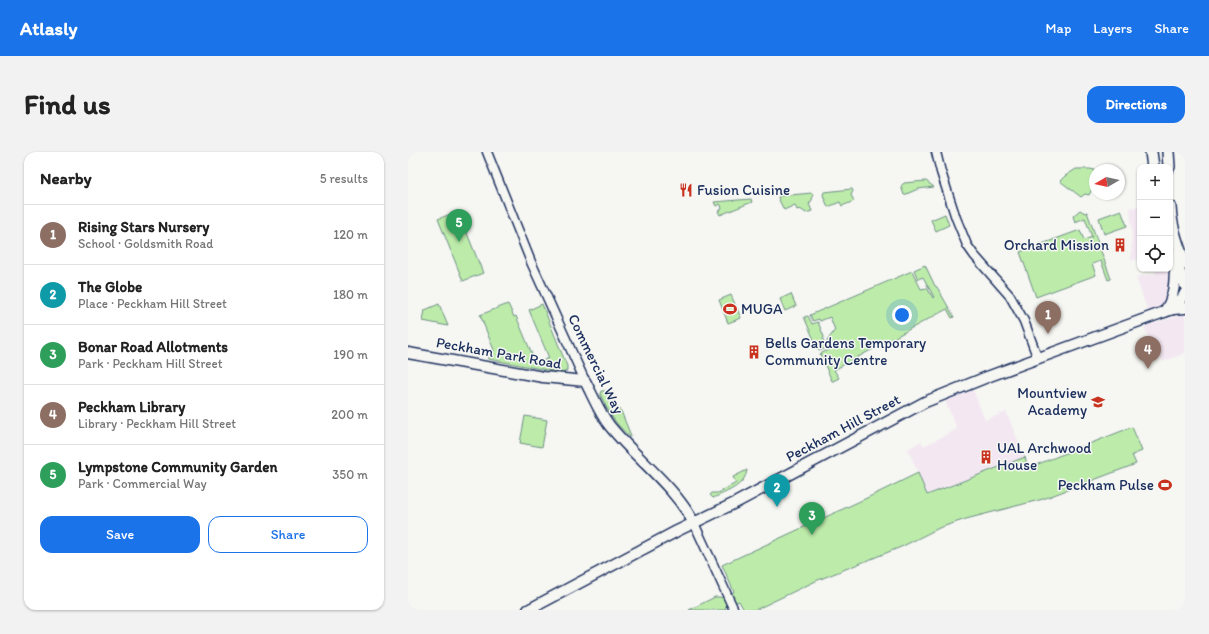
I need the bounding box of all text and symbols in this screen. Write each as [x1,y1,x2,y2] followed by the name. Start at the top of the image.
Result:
[20,17,77,40] text: Atlasly
[1046,20,1071,37] text: Map
[1093,20,1132,37] text: Layers
[1154,20,1189,37] text: Share
[1087,86,1185,123] button: Directions
[24,87,111,121] text: Find us
[1089,164,1125,200] north arrow
[1137,164,1173,272] map controls
[1137,164,1173,200] button: +
[40,168,92,188] text: Nearby
[320,171,368,186] text: 5 results
[697,181,790,199] place label: Fusion Cuisine
[678,182,694,198] restaurant icon: Fusion Cuisine
[1137,200,1173,236] button: −
[446,209,472,242] pin: 5
[78,218,209,236] text: Rising Stars Nursery
[50,227,56,242] text: 1
[333,227,368,242] text: 120 m
[78,236,213,251] text: School · Goldsmith Road
[1004,236,1109,254] place label: Orchard Mission
[1137,236,1173,272] button: locate
[1112,237,1128,253] building icon: Orchard Mission
[78,278,142,296] text: The Globe
[50,287,56,302] text: 2
[333,287,368,302] text: 180 m
[78,296,227,311] text: Place · Peckham Hill Street
[741,300,783,318] place label: MUGA
[722,301,738,317] sports icon: MUGA
[1035,301,1061,334] pin: 1
[892,305,912,325] your location
[564,311,628,417] street label: Commercial Way
[435,333,564,373] street label: Peckham Park Road
[765,334,926,369] place label: Bells Gardens Temporary Community Centre
[1135,336,1161,369] pin: 4
[78,338,228,356] text: Bonar Road Allotments
[746,344,762,360] building icon: Bells Gardens Temporary Community Centre
[49,347,57,362] text: 3
[333,347,368,362] text: 190 m
[78,356,223,371] text: Park · Peckham Hill Street
[1017,384,1087,419] place label: Mountview Academy
[783,390,904,466] street label: Peckham Hill Street
[1090,394,1106,410] school or university icon: Mountview Academy
[78,398,185,416] text: Peckham Library
[49,407,57,422] text: 4
[331,407,368,422] text: 200 m
[78,416,236,431] text: Library · Peckham Hill Street
[997,439,1091,474] place label: UAL Archwood House
[978,449,994,465] building icon: UAL Archwood House
[78,458,277,476] text: Lympstone Community Garden
[50,467,56,482] text: 5
[332,467,368,482] text: 350 m
[764,474,790,507] pin: 2
[78,476,207,491] text: Park · Commercial Way
[1058,476,1154,494] place label: Peckham Pulse
[1157,477,1173,493] sports icon: Peckham Pulse
[799,502,825,535] pin: 3
[40,516,200,553] button: Save
[208,516,368,553] button: Share

